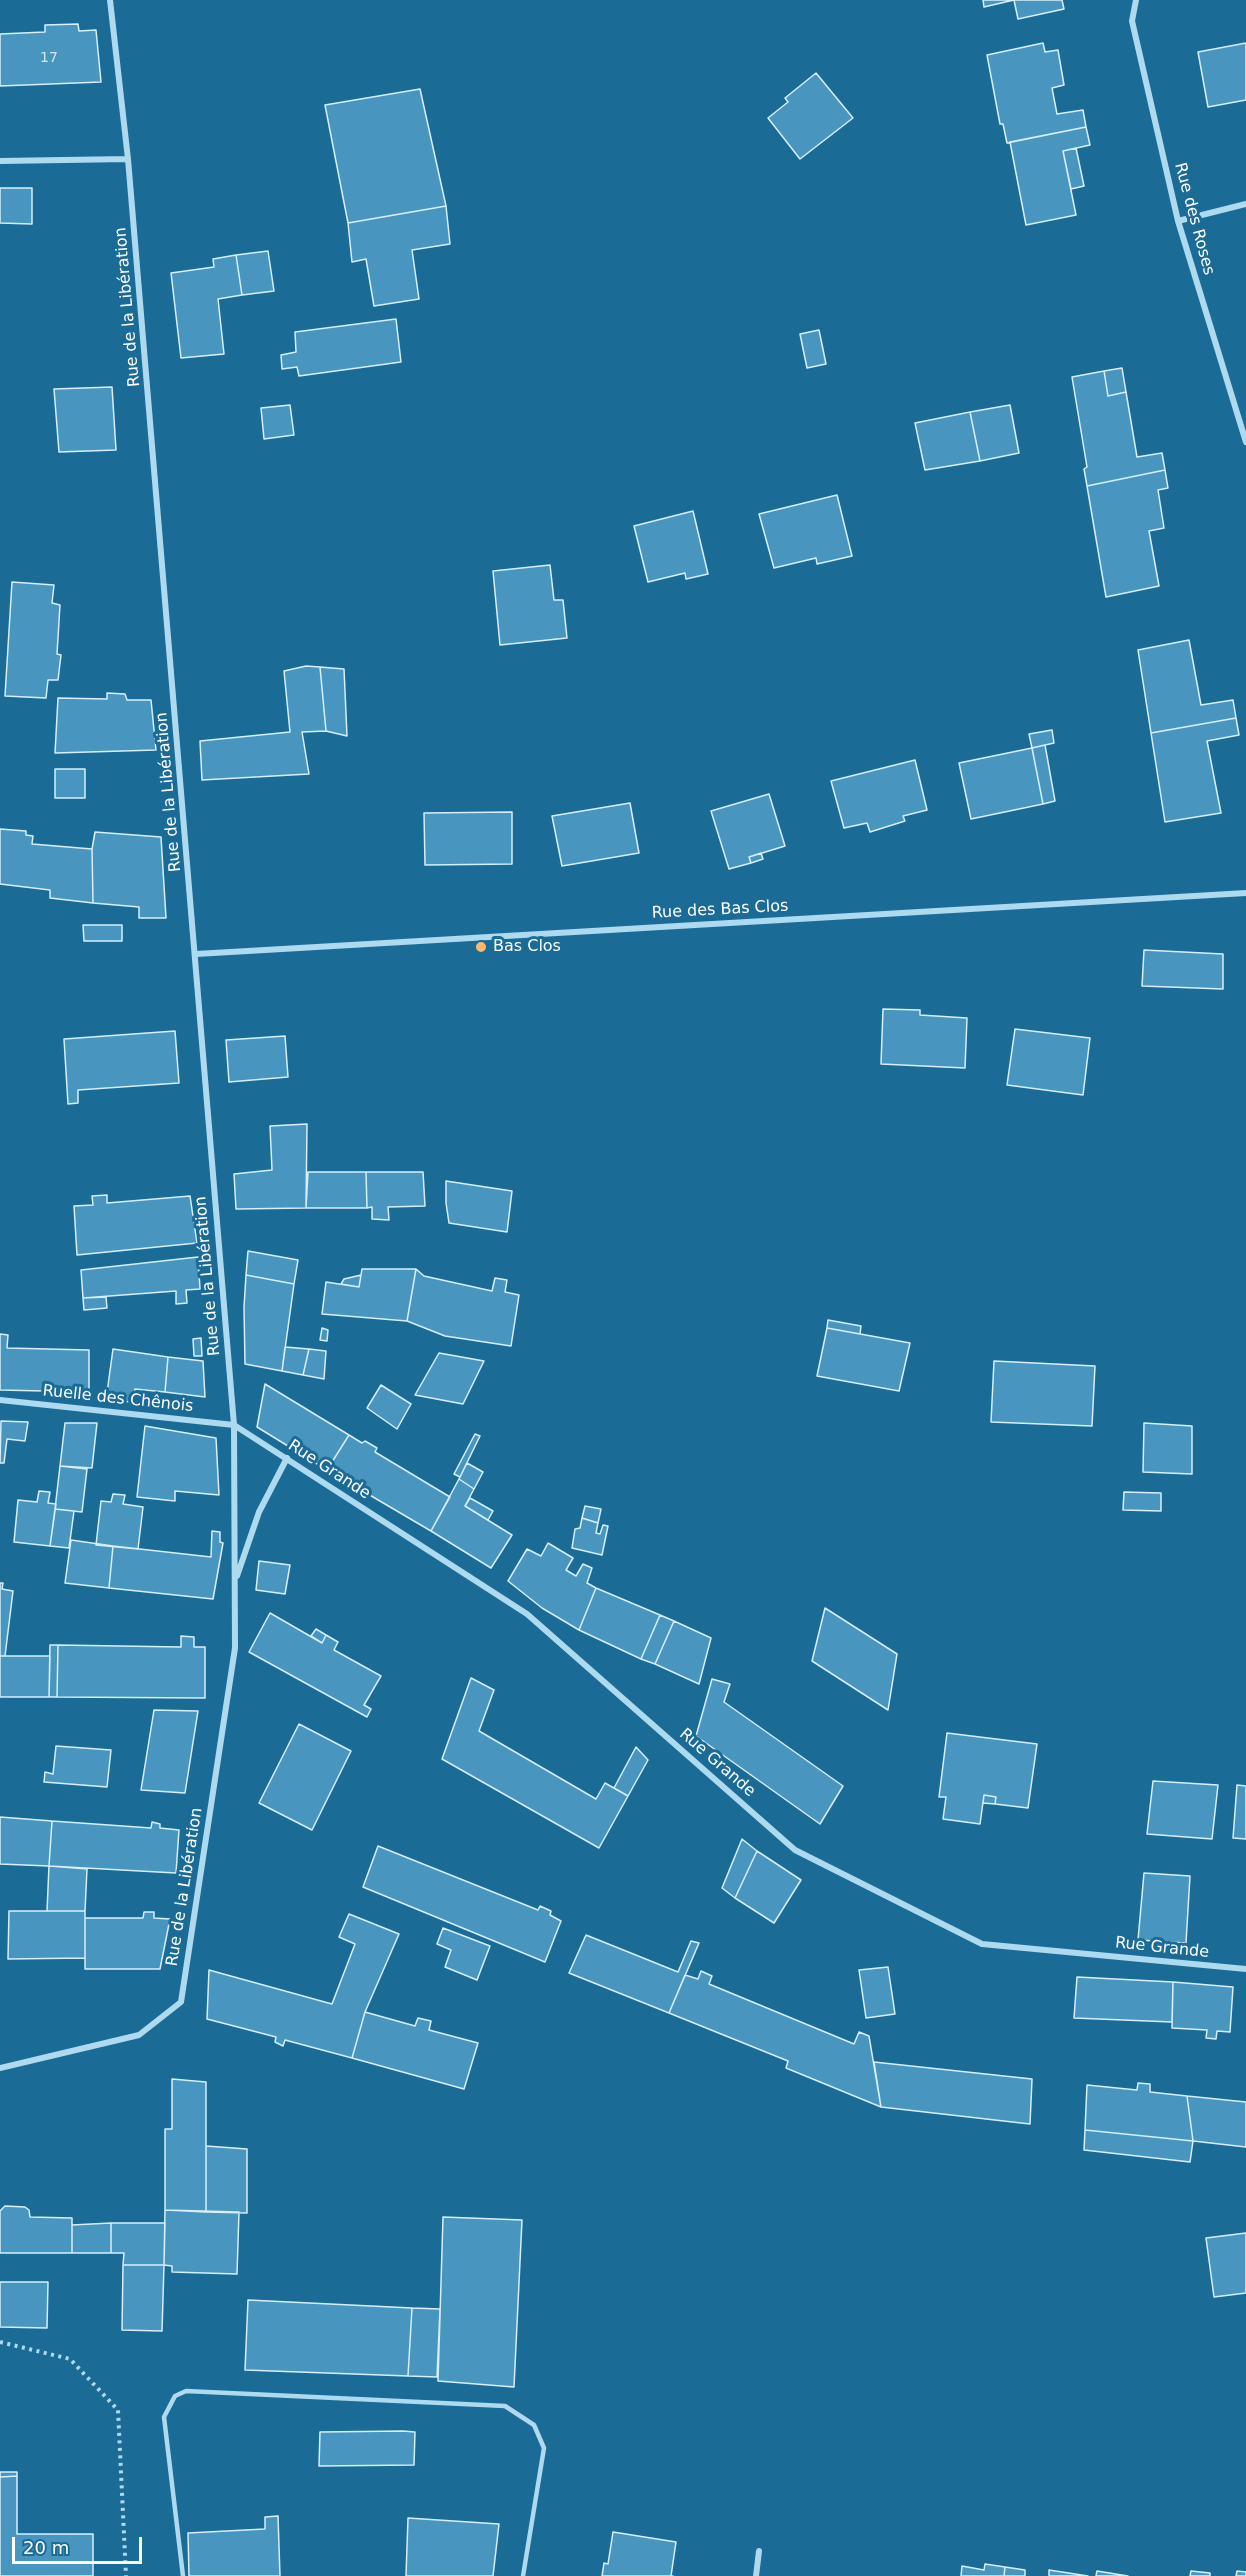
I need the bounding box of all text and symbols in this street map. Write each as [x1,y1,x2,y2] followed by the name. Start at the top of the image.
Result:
[40,50,58,66] house number: 17
[1170,161,1218,277] street label: Rue des Roses
[111,226,145,388] street label: Rue de la Libération
[152,711,186,873] street label: Rue de la Libération
[651,897,789,923] street label: Rue des Bas Clos
[493,937,561,957] place label: Bas Clos
[474,940,488,954] marker: Bas Clos
[191,1195,225,1357] street label: Rue de la Libération
[42,1382,194,1416] street label: Ruelle des Chênois
[284,1436,374,1504] street label: Rue Grande
[675,1725,759,1801] street label: Rue Grande
[163,1806,207,1968] street label: Rue de la Libération
[1114,1934,1210,1962] street label: Rue Grande
[15,2525,146,2563] scale bar
[23,2537,69,2558] text: 20 m

